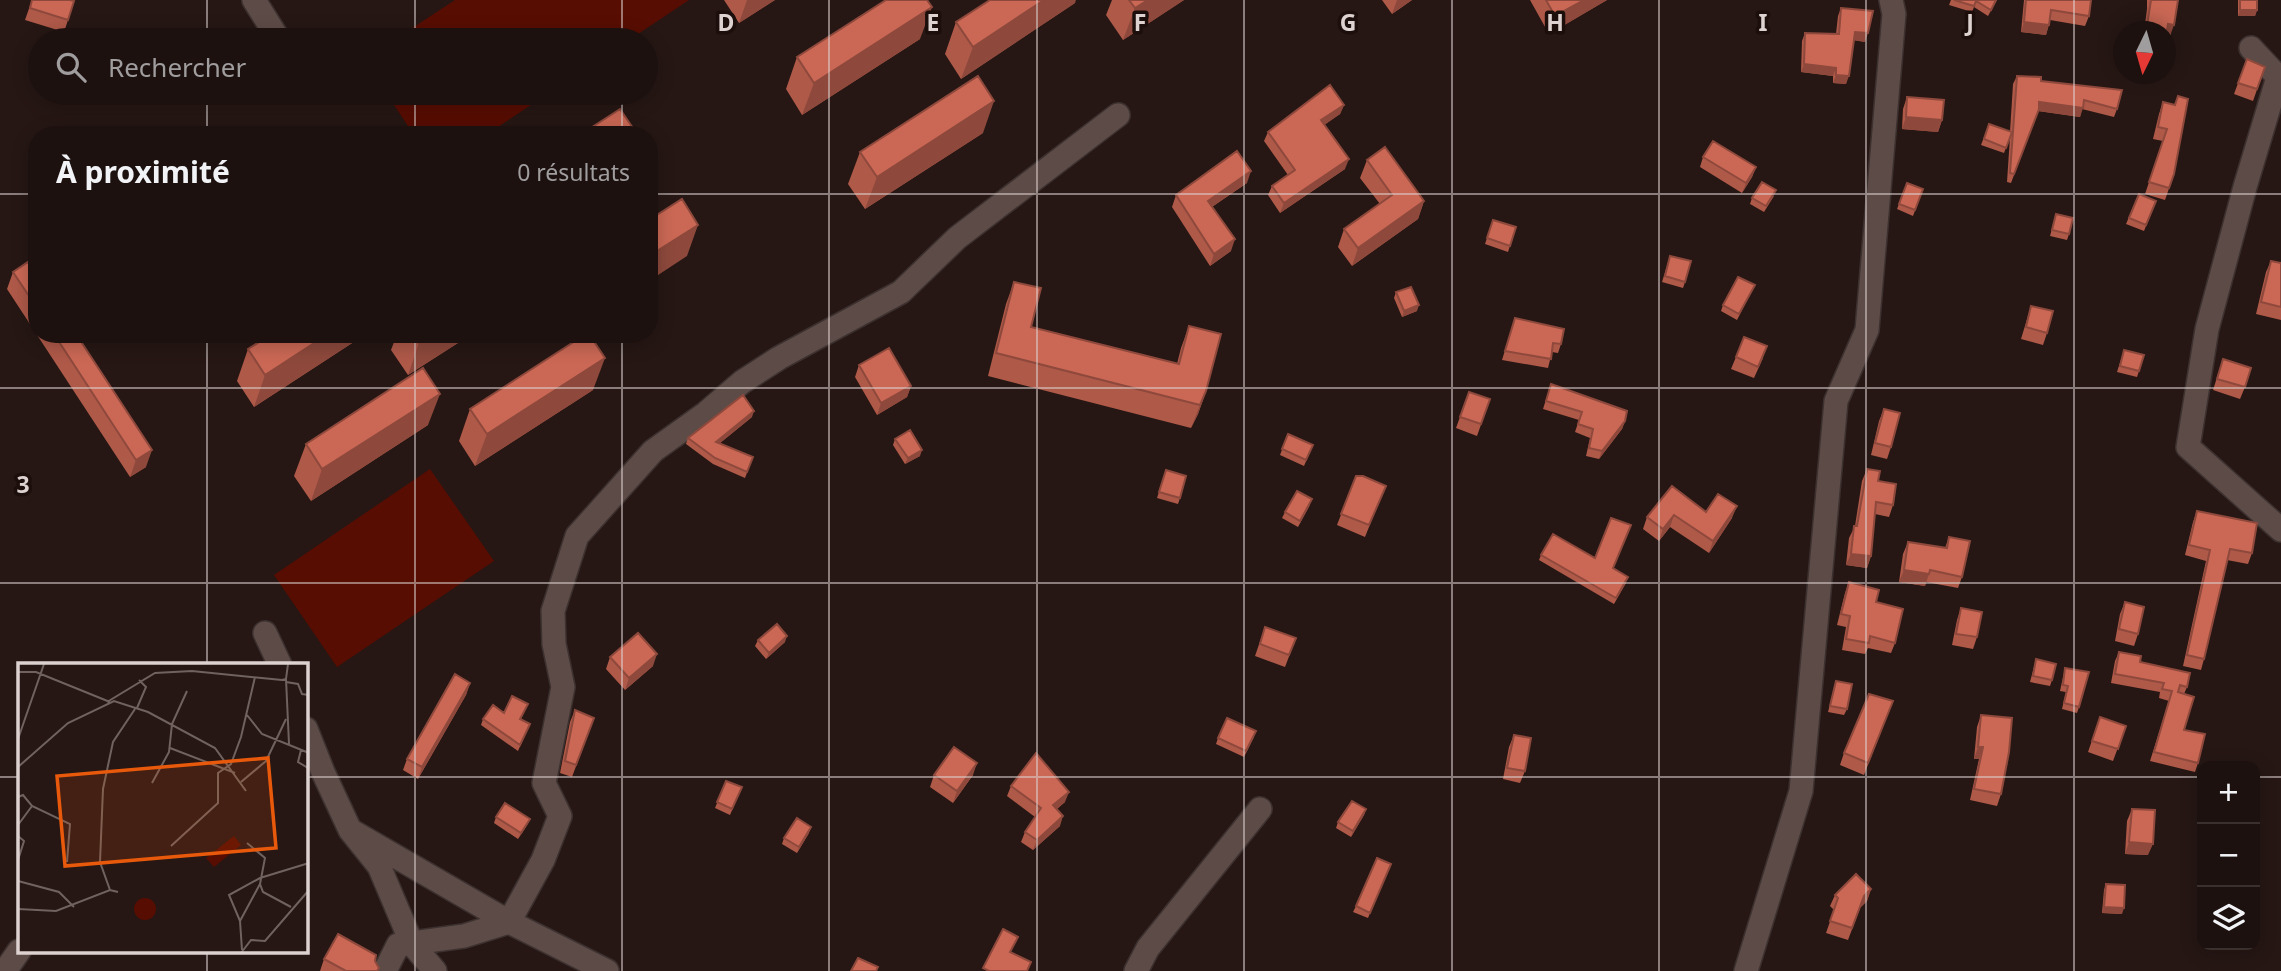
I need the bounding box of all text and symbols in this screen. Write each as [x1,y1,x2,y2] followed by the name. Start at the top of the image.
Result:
[718,6,734,38] text: D
[927,6,939,38] text: E
[1134,6,1146,38] text: F
[1340,6,1356,38] text: G
[1546,6,1564,38] text: H
[1759,6,1768,38] text: I
[1964,6,1974,38] text: J
[2113,21,2176,84] north arrow
[28,28,658,105] search box
[52,48,90,86] icon: search
[108,49,246,85] text: Rechercher
[56,151,230,192] text: À proximité
[517,156,630,188] text: 0 résultats
[16,468,30,500] text: 3
[18,663,308,954] inset map
[2197,761,2260,950] map controls
[2197,761,2260,824] button: +
[2197,824,2260,887] button: −
[2197,887,2260,950] button: layers

